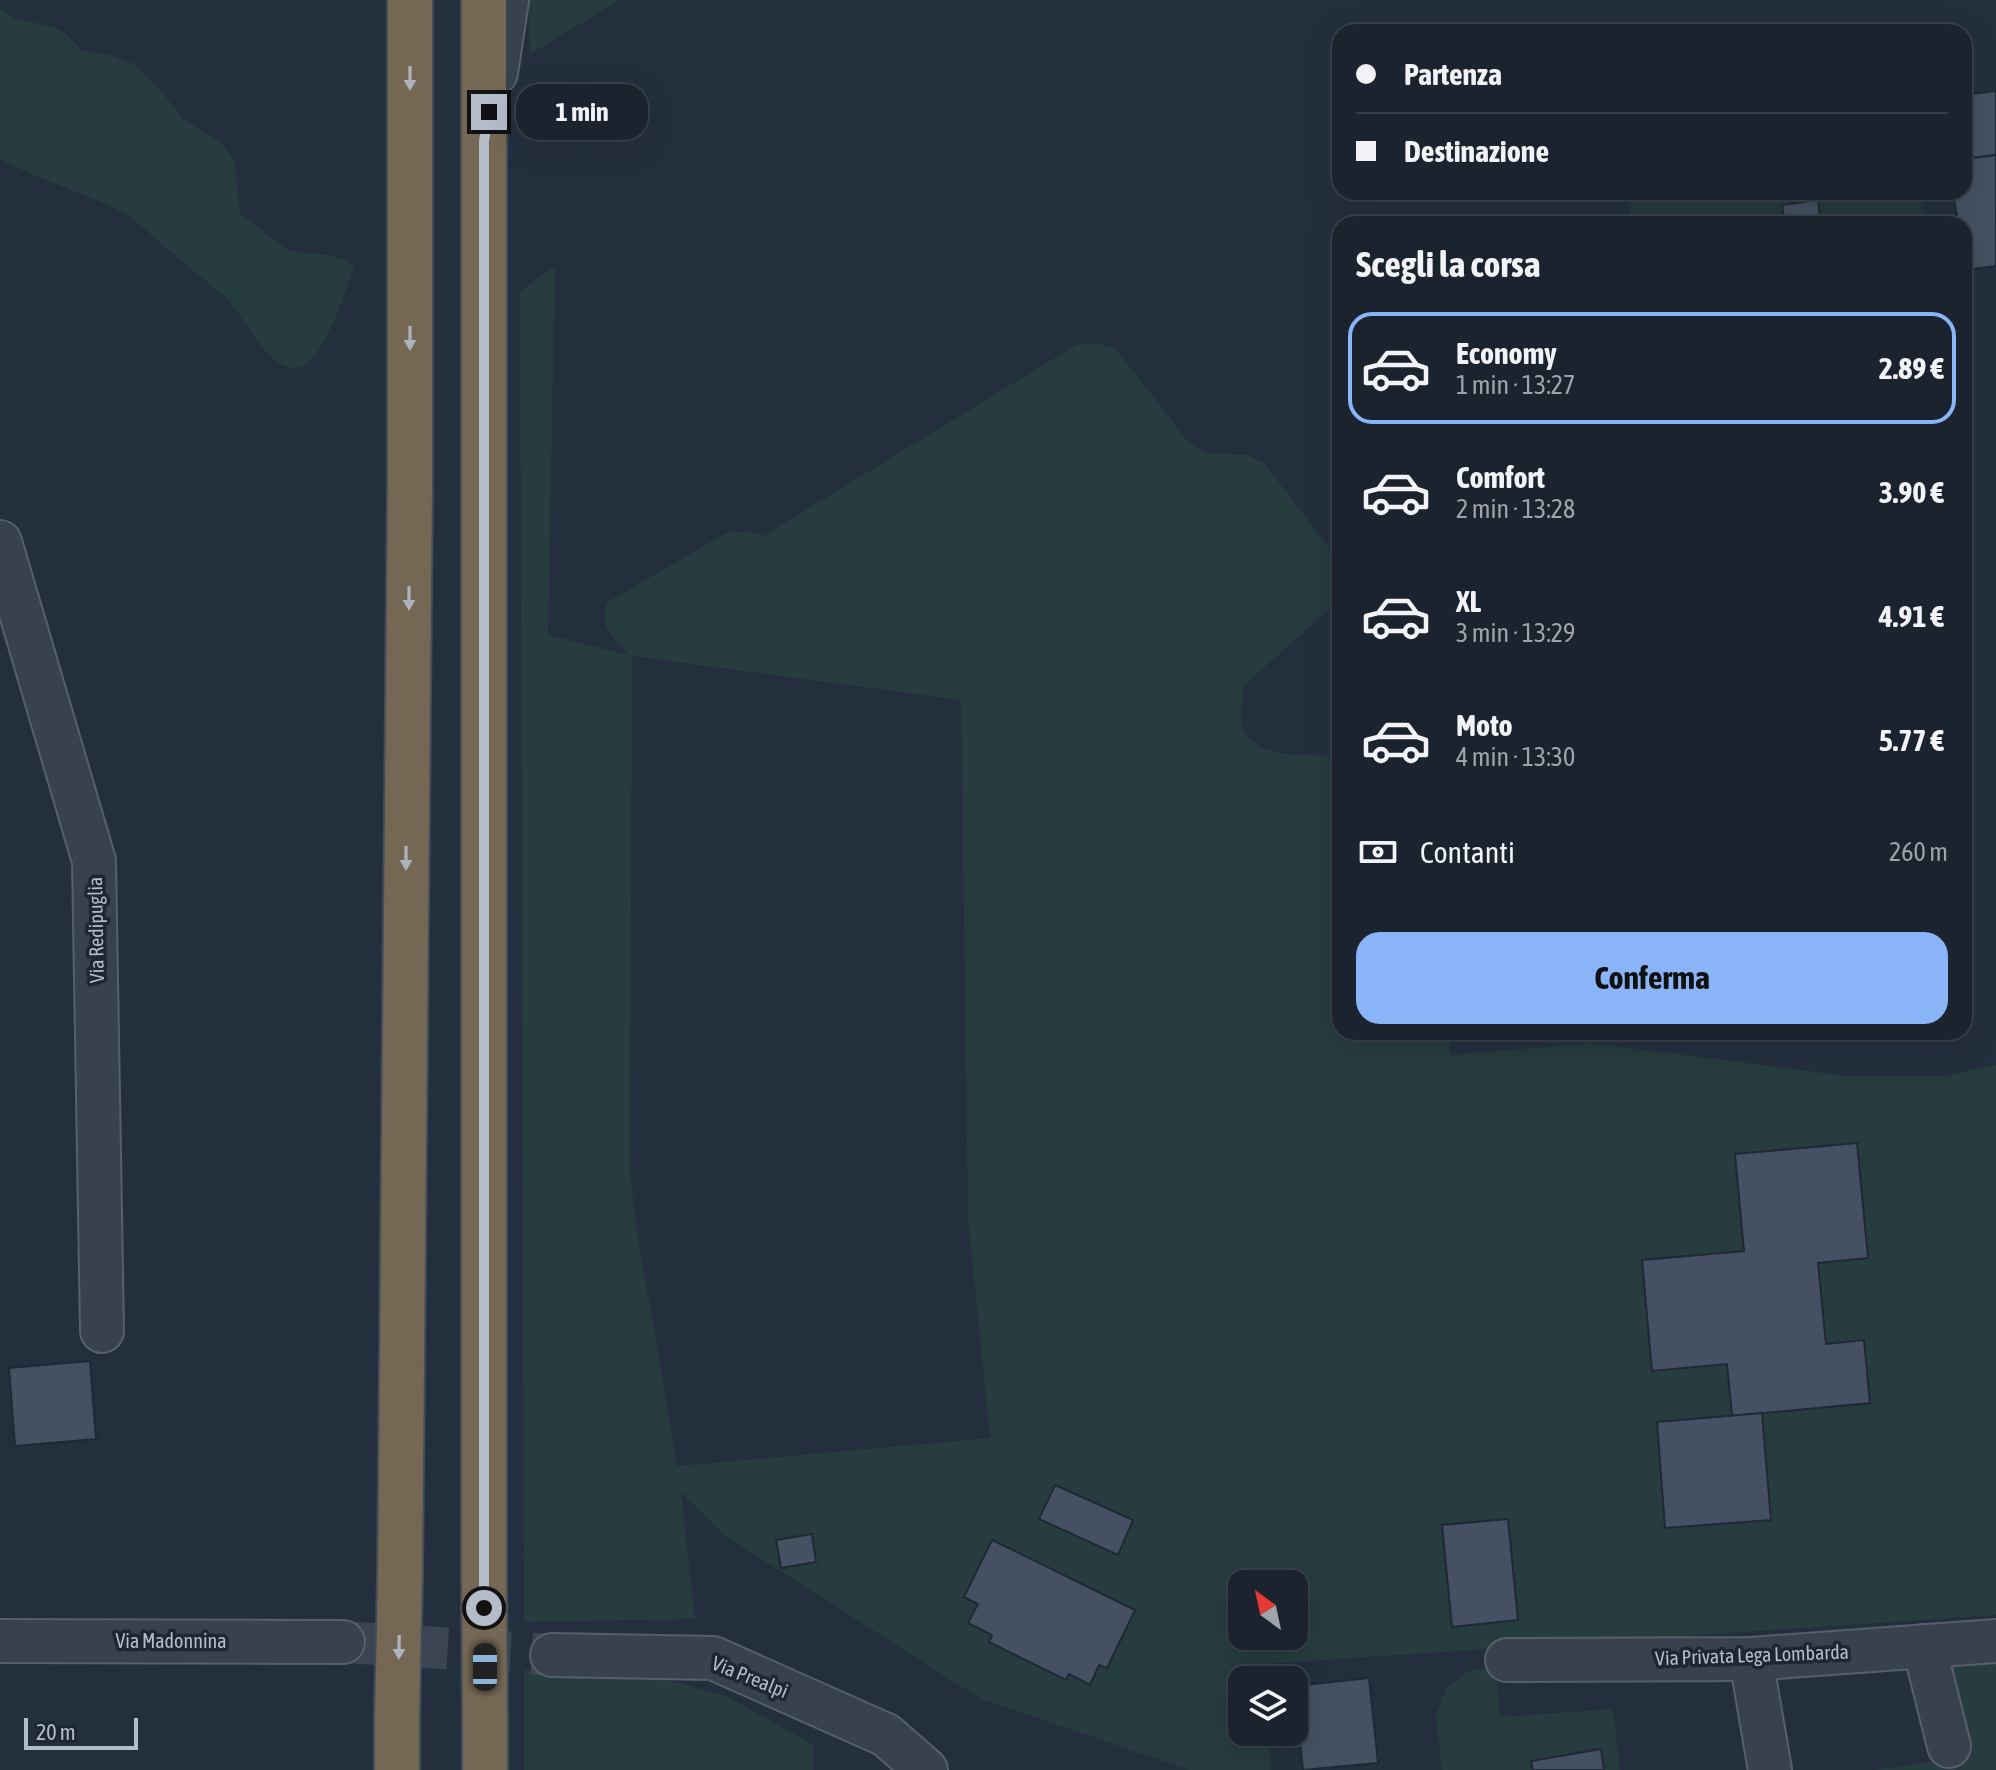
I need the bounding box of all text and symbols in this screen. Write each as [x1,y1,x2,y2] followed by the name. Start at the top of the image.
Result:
[1404,57,1502,91] text: Partenza
[404,66,416,91] one-way arrow
[517,84,649,140] callout: 1 min
[471,94,507,130] route end
[555,97,609,127] text: 1 min
[1404,134,1549,168] text: Destinazione
[1356,243,1541,285] text: Scegli la corsa
[404,326,416,351] one-way arrow
[1360,332,1432,404] icon: car
[1456,336,1557,370] text: Economy
[1879,351,1944,385] text: 2.89 €
[1456,370,1575,400] text: 1 min · 13:27
[1360,456,1432,528] icon: car
[1456,460,1545,494] text: Comfort
[1879,475,1944,509] text: 3.90 €
[1456,494,1575,524] text: 2 min · 13:28
[1360,580,1432,652] icon: car
[1456,584,1481,618] text: XL
[402,586,415,611] one-way arrow
[1879,599,1944,633] text: 4.91 €
[1456,618,1575,648] text: 3 min · 13:29
[1360,704,1432,776] icon: car
[1456,708,1513,742] text: Moto
[1879,723,1944,757] text: 5.77 €
[1456,742,1575,772] text: 4 min · 13:30
[1356,830,1400,874] icon: cash
[1420,835,1515,869] text: Contanti
[1889,837,1948,867] text: 260 m
[400,846,413,871] one-way arrow
[83,877,108,983] street label: Via Redipuglia
[1356,932,1948,1024] button: Conferma
[1228,1570,1308,1650] north arrow
[1228,1570,1308,1746] map controls
[466,1590,502,1626] route start
[115,1629,227,1652] street label: Via Madonnina
[392,1635,405,1660] one-way arrow
[1655,1640,1849,1669] street label: Via Privata Lega Lombarda
[473,1643,497,1691] car
[709,1651,792,1702] street label: Via Prealpi
[1228,1666,1308,1746] button: layers
[24,1714,138,1750] scale bar
[36,1719,76,1745] text: 20 m

